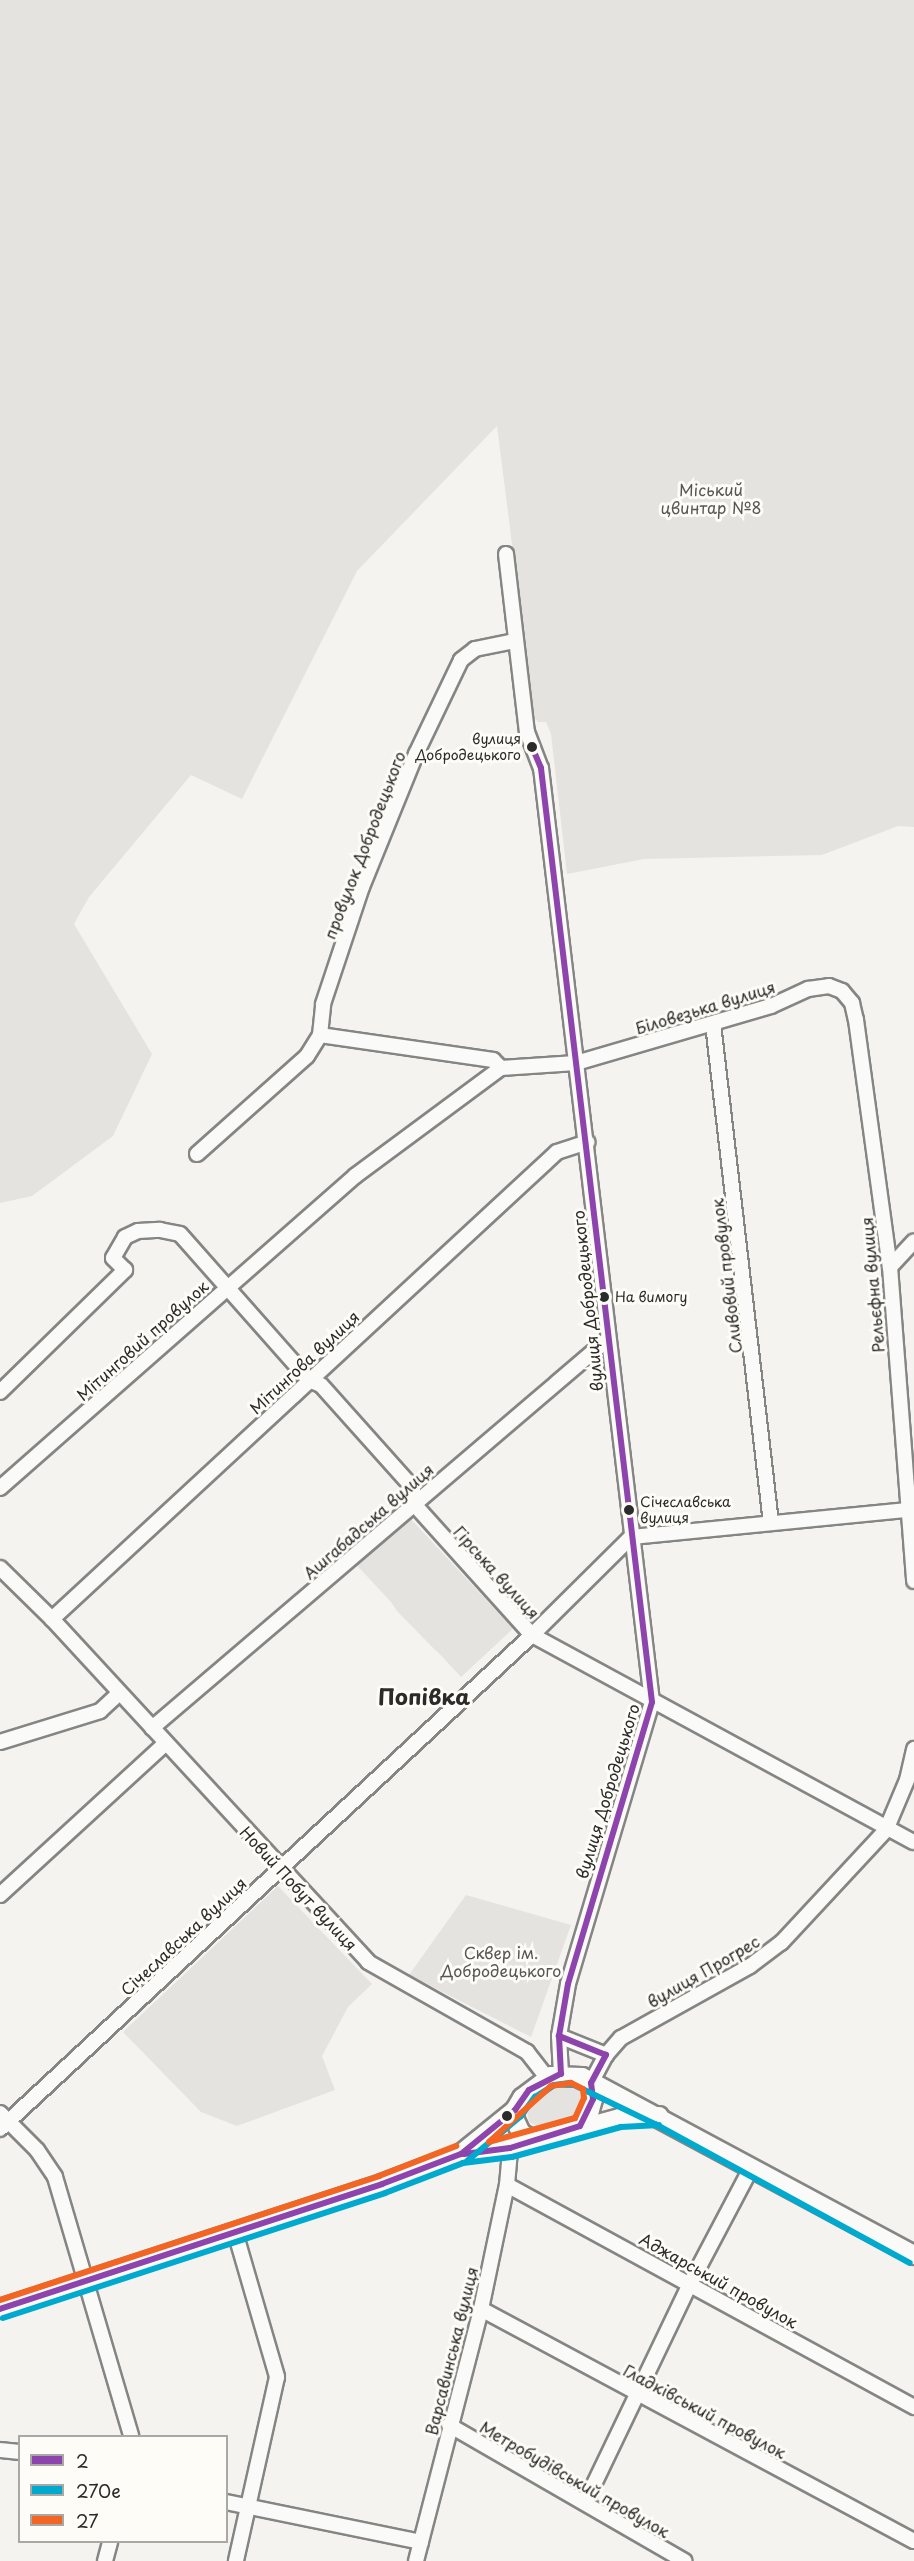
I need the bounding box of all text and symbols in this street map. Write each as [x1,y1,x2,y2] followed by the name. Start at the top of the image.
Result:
[661,479,761,517] park label: Міський цвинтар №8
[415,731,521,764] place label: вулиця Добродецького
[526,741,538,753] marker: вулиця Добродецького
[319,748,409,942] street label: провулок Добродецького
[632,976,778,1038] street label: Біловезька вулиця
[707,1198,745,1354] street label: Сливовий провулок
[568,1210,606,1392] street label: вулиця Добродецького
[856,1216,888,1354] street label: Рельєфна вулиця
[73,1276,211,1404] street label: Мітинговий провулок
[615,1289,688,1305] place label: На вимогу
[598,1291,610,1303] marker: На вимогу
[245,1306,363,1418] street label: Мітингова вулиця
[299,1459,437,1583] street label: Ашгабадська вулиця
[640,1494,731,1526] place label: Січеславська вулиця
[623,1504,635,1516] marker: Січеславська вулиця
[450,1521,544,1623] street label: Гірська вулиця
[378,1683,470,1709] district label: Попівка
[571,1701,643,1881] street label: вулиця Добродецького
[236,1822,362,1954] street label: Новий Побут вулиця
[116,1873,250,1999] street label: Січеславська вулиця
[643,1931,763,2011] street label: вулиця Прогрес
[441,1942,561,1980] park label: Сквер ім. Добродецького
[501,2110,513,2122] unlabelled marker
[637,2229,801,2331] street label: Аджарський провулок
[421,2265,481,2437] street label: Варсавинська вулиця
[621,2360,789,2462] street label: Гладківський провулок
[477,2417,673,2541] street label: Метробудівський провулок
[18,2435,228,2543] legend
[76,2447,89,2474] text: 2
[76,2477,121,2504] text: 270е
[76,2507,98,2534] text: 27

